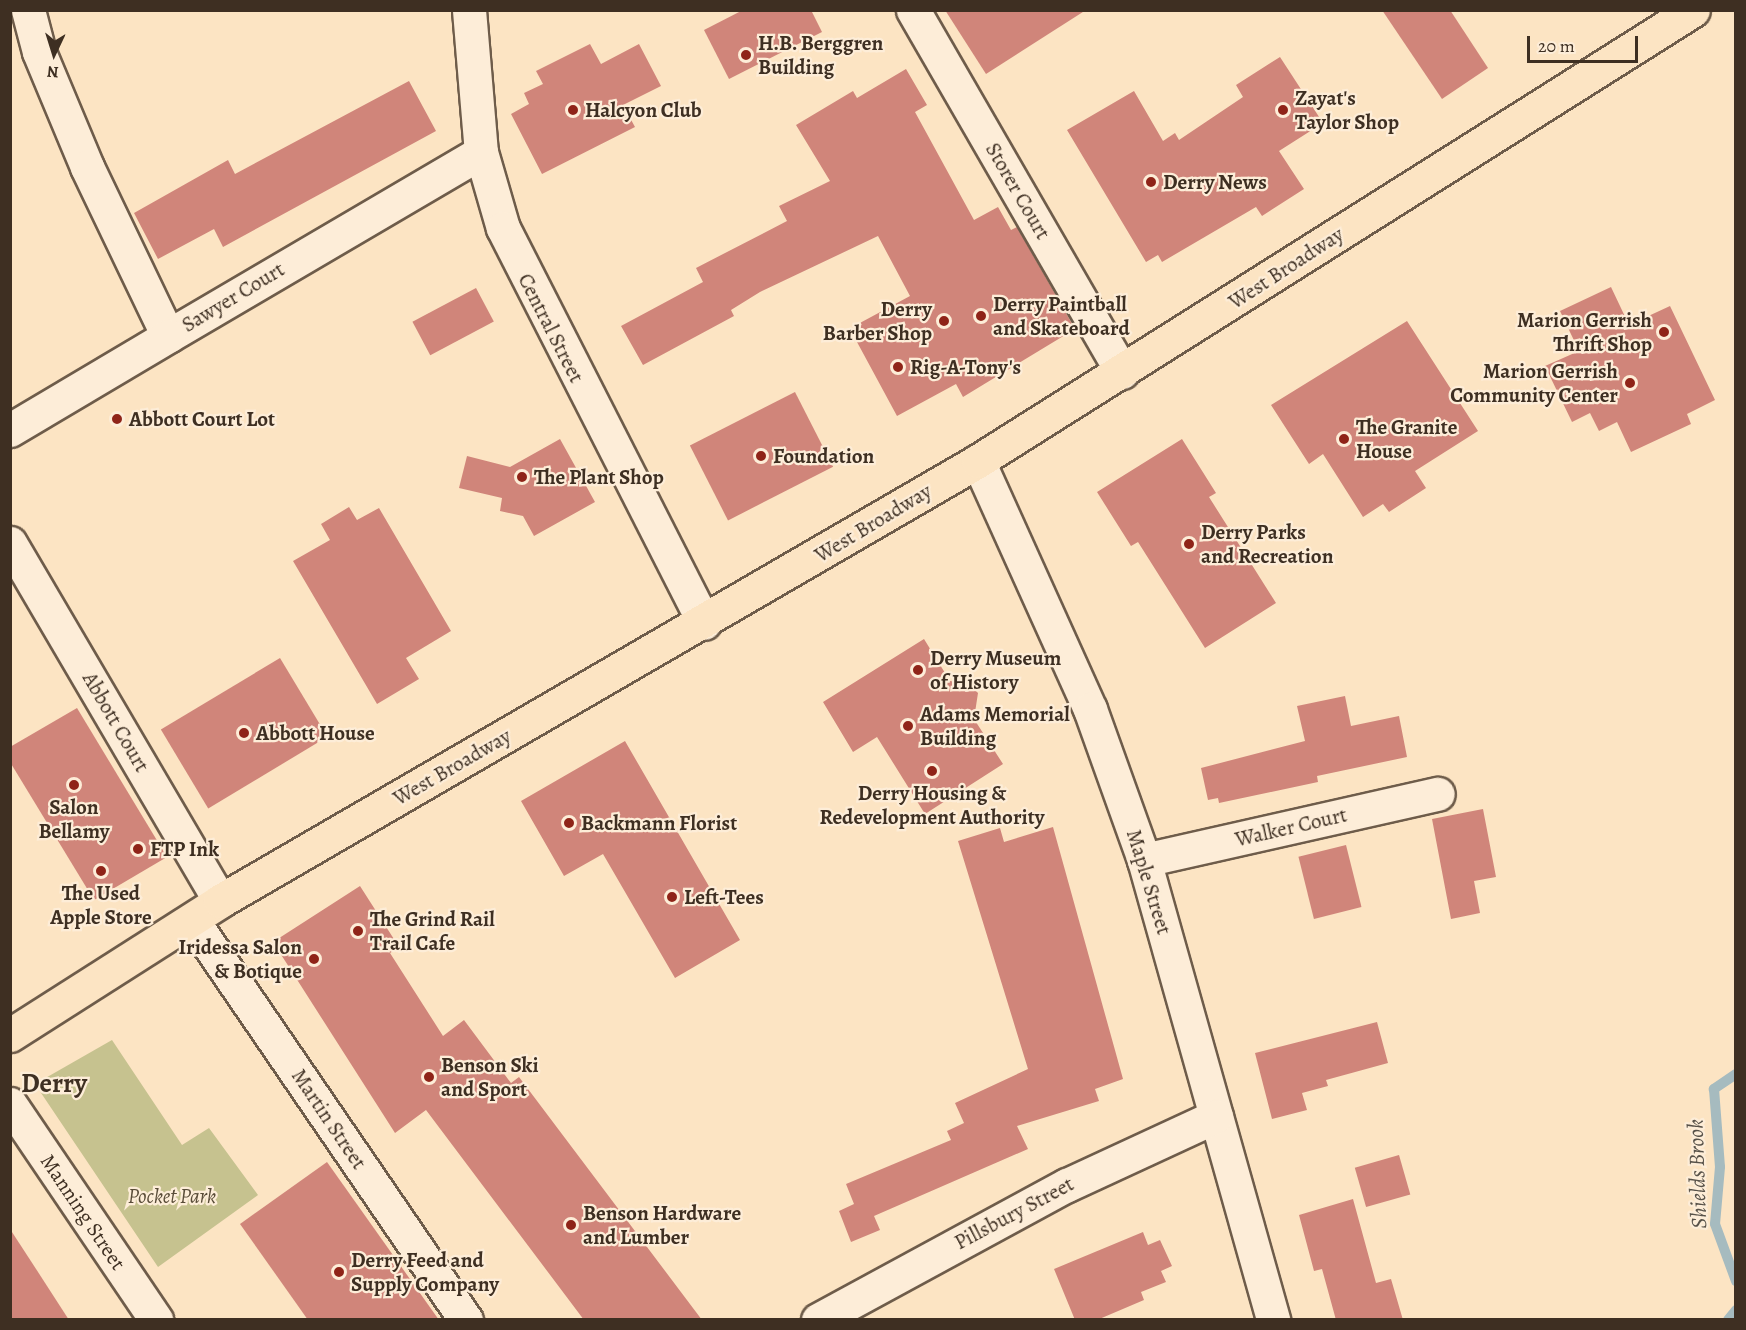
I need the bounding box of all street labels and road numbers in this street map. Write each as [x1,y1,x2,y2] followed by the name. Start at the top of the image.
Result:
[980,138,1056,244] street label: Storer Court
[1224,222,1348,314] street label: West Broadway
[177,257,289,337] street label: Sawyer Court
[513,269,589,387] street label: Central Street
[810,478,936,568] street label: West Broadway
[77,668,155,776] street label: Abbott Court
[389,723,515,811] street label: West Broadway
[1233,802,1349,852] street label: Walker Court
[1121,826,1177,938] street label: Maple Street
[286,1064,372,1174] street label: Martin Street
[35,1149,131,1275] street label: Manning Street
[950,1171,1078,1255] street label: Pillsbury Street

